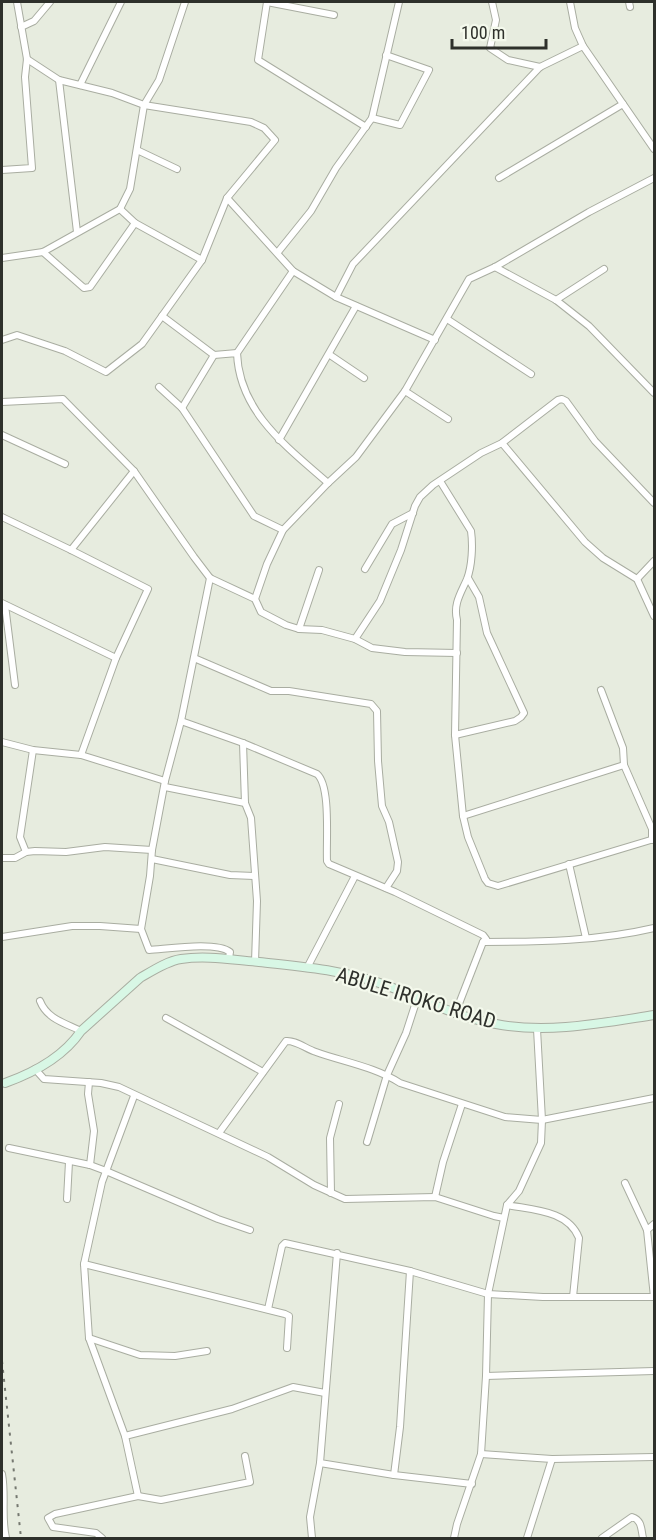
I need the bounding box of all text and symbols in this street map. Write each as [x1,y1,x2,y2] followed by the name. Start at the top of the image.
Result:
[452,12,546,50] scale bar
[461,22,505,43] text: 100 m
[333,962,499,1034] street label: ABULE IROKO ROAD

